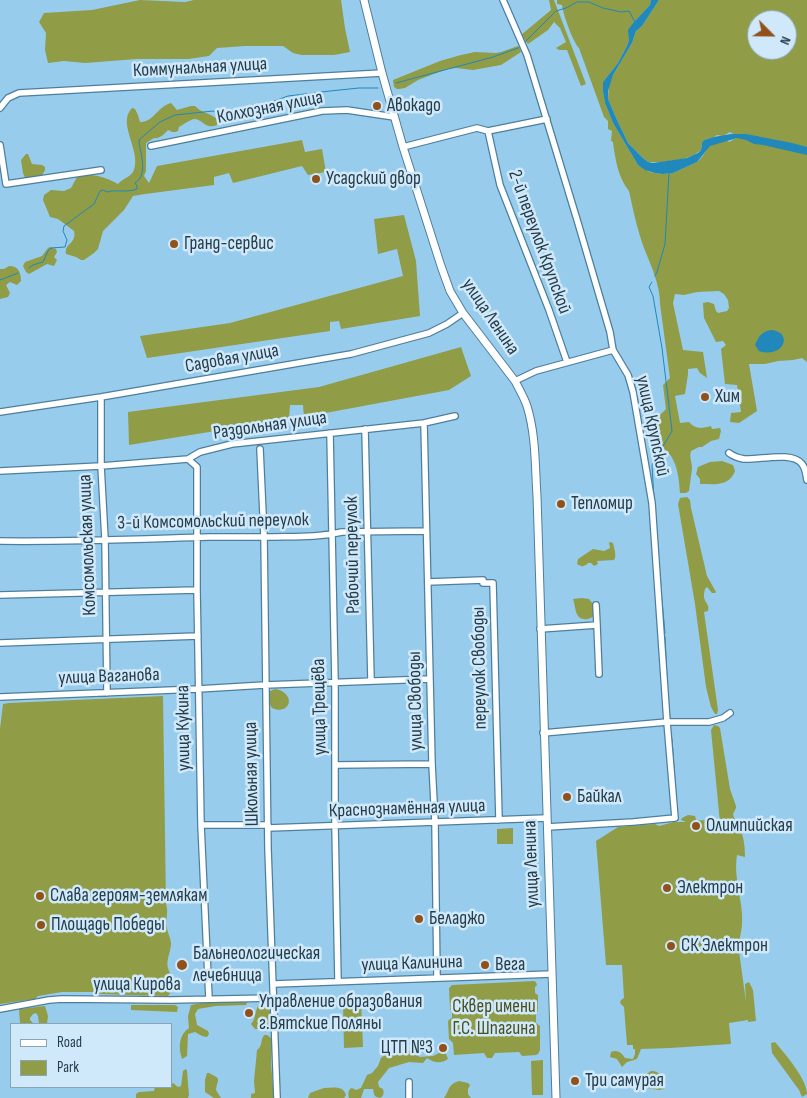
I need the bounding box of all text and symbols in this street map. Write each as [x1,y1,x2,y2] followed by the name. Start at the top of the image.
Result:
[747,10,797,60] north arrow
[776,34,795,47] text: N
[132,53,268,83] street label: Коммунальная улица
[215,87,325,129] street label: Колхозная улица
[387,95,441,117] place label: Авокадо
[371,100,383,112] marker: Авокадо
[502,167,576,317] street label: 2-й переулок Крупской
[326,168,421,190] place label: Усадский двор
[310,173,322,185] marker: Усадский двор
[184,233,274,255] place label: Гранд-сервис
[168,238,180,250] marker: Гранд-сервис
[456,274,524,360] street label: улица Ленина
[183,340,281,378] street label: Садовая улица
[630,374,674,478] street label: улица Крупской
[715,386,740,408] place label: Хим
[699,391,711,403] marker: Хим
[212,407,328,445] street label: Раздольная улица
[74,474,102,616] street label: Комсомольская улица
[571,493,633,515] place label: Тепломир
[341,496,365,614] street label: Рабочий переулок
[555,498,567,510] marker: Тепломир
[117,509,309,535] street label: 3-й Комсомольский переулок
[468,606,492,730] street label: переулок Свободы
[404,651,428,751] street label: улица Свободы
[308,658,332,756] street label: улица Трещёва
[58,664,160,690] street label: улица Ваганова
[172,685,196,771] street label: улица Кукина
[240,721,264,827] street label: Школьная улица
[577,786,622,808] place label: Байкал
[561,791,573,803] marker: Байкал
[328,795,486,823] street label: Краснознамённая улица
[706,815,793,837] place label: Олимпийская
[519,820,545,908] street label: улица Ленина
[690,820,702,832] marker: Олимпийская
[677,877,743,899] place label: Электрон
[661,882,673,894] marker: Электрон
[50,885,207,907] place label: Слава героям-землякам
[34,890,46,902] marker: Слава героям-землякам
[429,908,485,930] place label: Беладжо
[413,913,425,925] marker: Беладжо
[51,914,165,936] place label: Площадь Победы
[35,919,47,931] marker: Площадь Победы
[681,935,768,957] place label: СК Электрон
[665,940,677,952] marker: СК Электрон
[193,943,320,987] place label: Бальнеологическая лечебница
[361,951,463,977] street label: улица Калинина
[495,954,525,976] place label: Вега
[175,958,189,972] marker: Бальнеологическая лечебница
[479,959,491,971] marker: Вега
[93,974,181,996] street label: улица Кирова
[259,991,422,1035] place label: Управление образования г.Вятские Поляны
[452,996,536,1040] park label: Сквер имени Г.С. Шпагина
[243,1007,255,1019] marker: Управление образования г.Вятские Поляны
[10,1023,172,1088] legend
[57,1033,82,1052] text: Road
[381,1037,433,1059] place label: ЦТП №3
[437,1042,449,1054] marker: ЦТП №3
[57,1058,79,1077] text: Park
[585,1070,664,1092] place label: Три самурая
[569,1075,581,1087] marker: Три самурая

